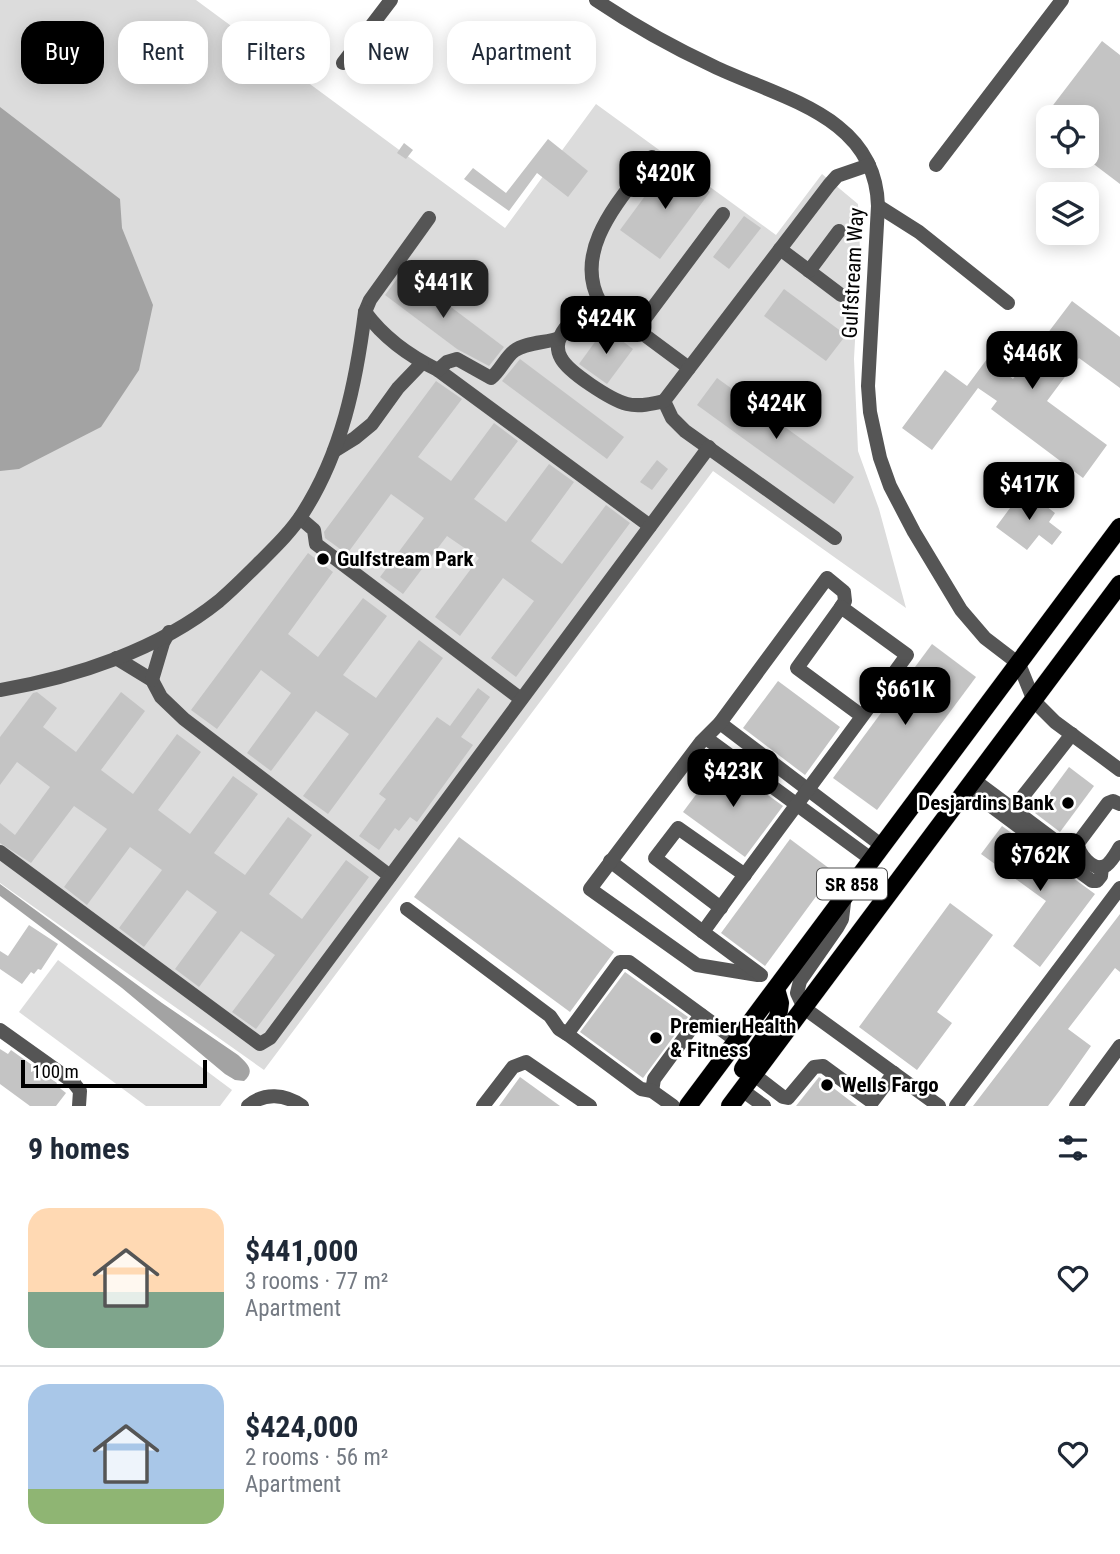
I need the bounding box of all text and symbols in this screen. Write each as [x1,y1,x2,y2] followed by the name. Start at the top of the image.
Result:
[21,21,104,84] chip: Buy
[118,21,208,84] chip: Rent
[222,21,330,84] chip: Filters
[344,21,433,84] chip: New
[447,21,596,84] chip: Apartment
[1036,105,1099,245] map controls
[1036,105,1099,168] button: locate
[616,152,714,211] pin: $420K
[635,160,695,187] text: $420K
[1036,182,1099,245] button: layers
[838,207,868,339] street label: Gulfstream Way
[394,260,492,320] pin: $441K
[413,269,473,296] text: $441K
[557,296,655,356] pin: $424K
[576,305,636,332] text: $424K
[983,332,1081,391] pin: $446K
[1002,340,1062,367] text: $446K
[727,382,825,441] pin: $424K
[746,390,806,417] text: $424K
[980,462,1078,522] pin: $417K
[999,471,1059,498] text: $417K
[337,547,475,571] place label: Gulfstream Park
[315,551,331,567] marker: Gulfstream Park
[856,668,954,727] pin: $661K
[875,676,935,703] text: $661K
[684,750,782,809] pin: $423K
[703,758,763,785] text: $423K
[918,791,1055,815] place label: Desjardins Bank
[1060,795,1076,811] marker: Desjardins Bank
[991,834,1089,893] pin: $762K
[1010,842,1070,869] text: $762K
[817,869,887,900] road number: SR 858
[670,1014,796,1062] place label: Premier Health & Fitness
[648,1030,664,1046] marker: Premier Health & Fitness
[21,1057,206,1089] scale bar
[32,1060,79,1083] text: 100 m
[841,1073,939,1097] place label: Wells Fargo
[819,1077,835,1093] marker: Wells Fargo
[1054,1129,1092,1167] icon: filters
[28,1131,130,1166] text: 9 homes
[245,1233,358,1268] text: $441,000
[84,1236,168,1320] icon: home
[1054,1259,1092,1297] icon: heart
[245,1268,388,1295] text: 3 rooms · 77 m²
[245,1295,341,1322] text: Apartment
[245,1409,358,1444] text: $424,000
[84,1412,168,1496] icon: home
[1054,1435,1092,1473] icon: heart
[245,1444,388,1471] text: 2 rooms · 56 m²
[245,1471,341,1498] text: Apartment

